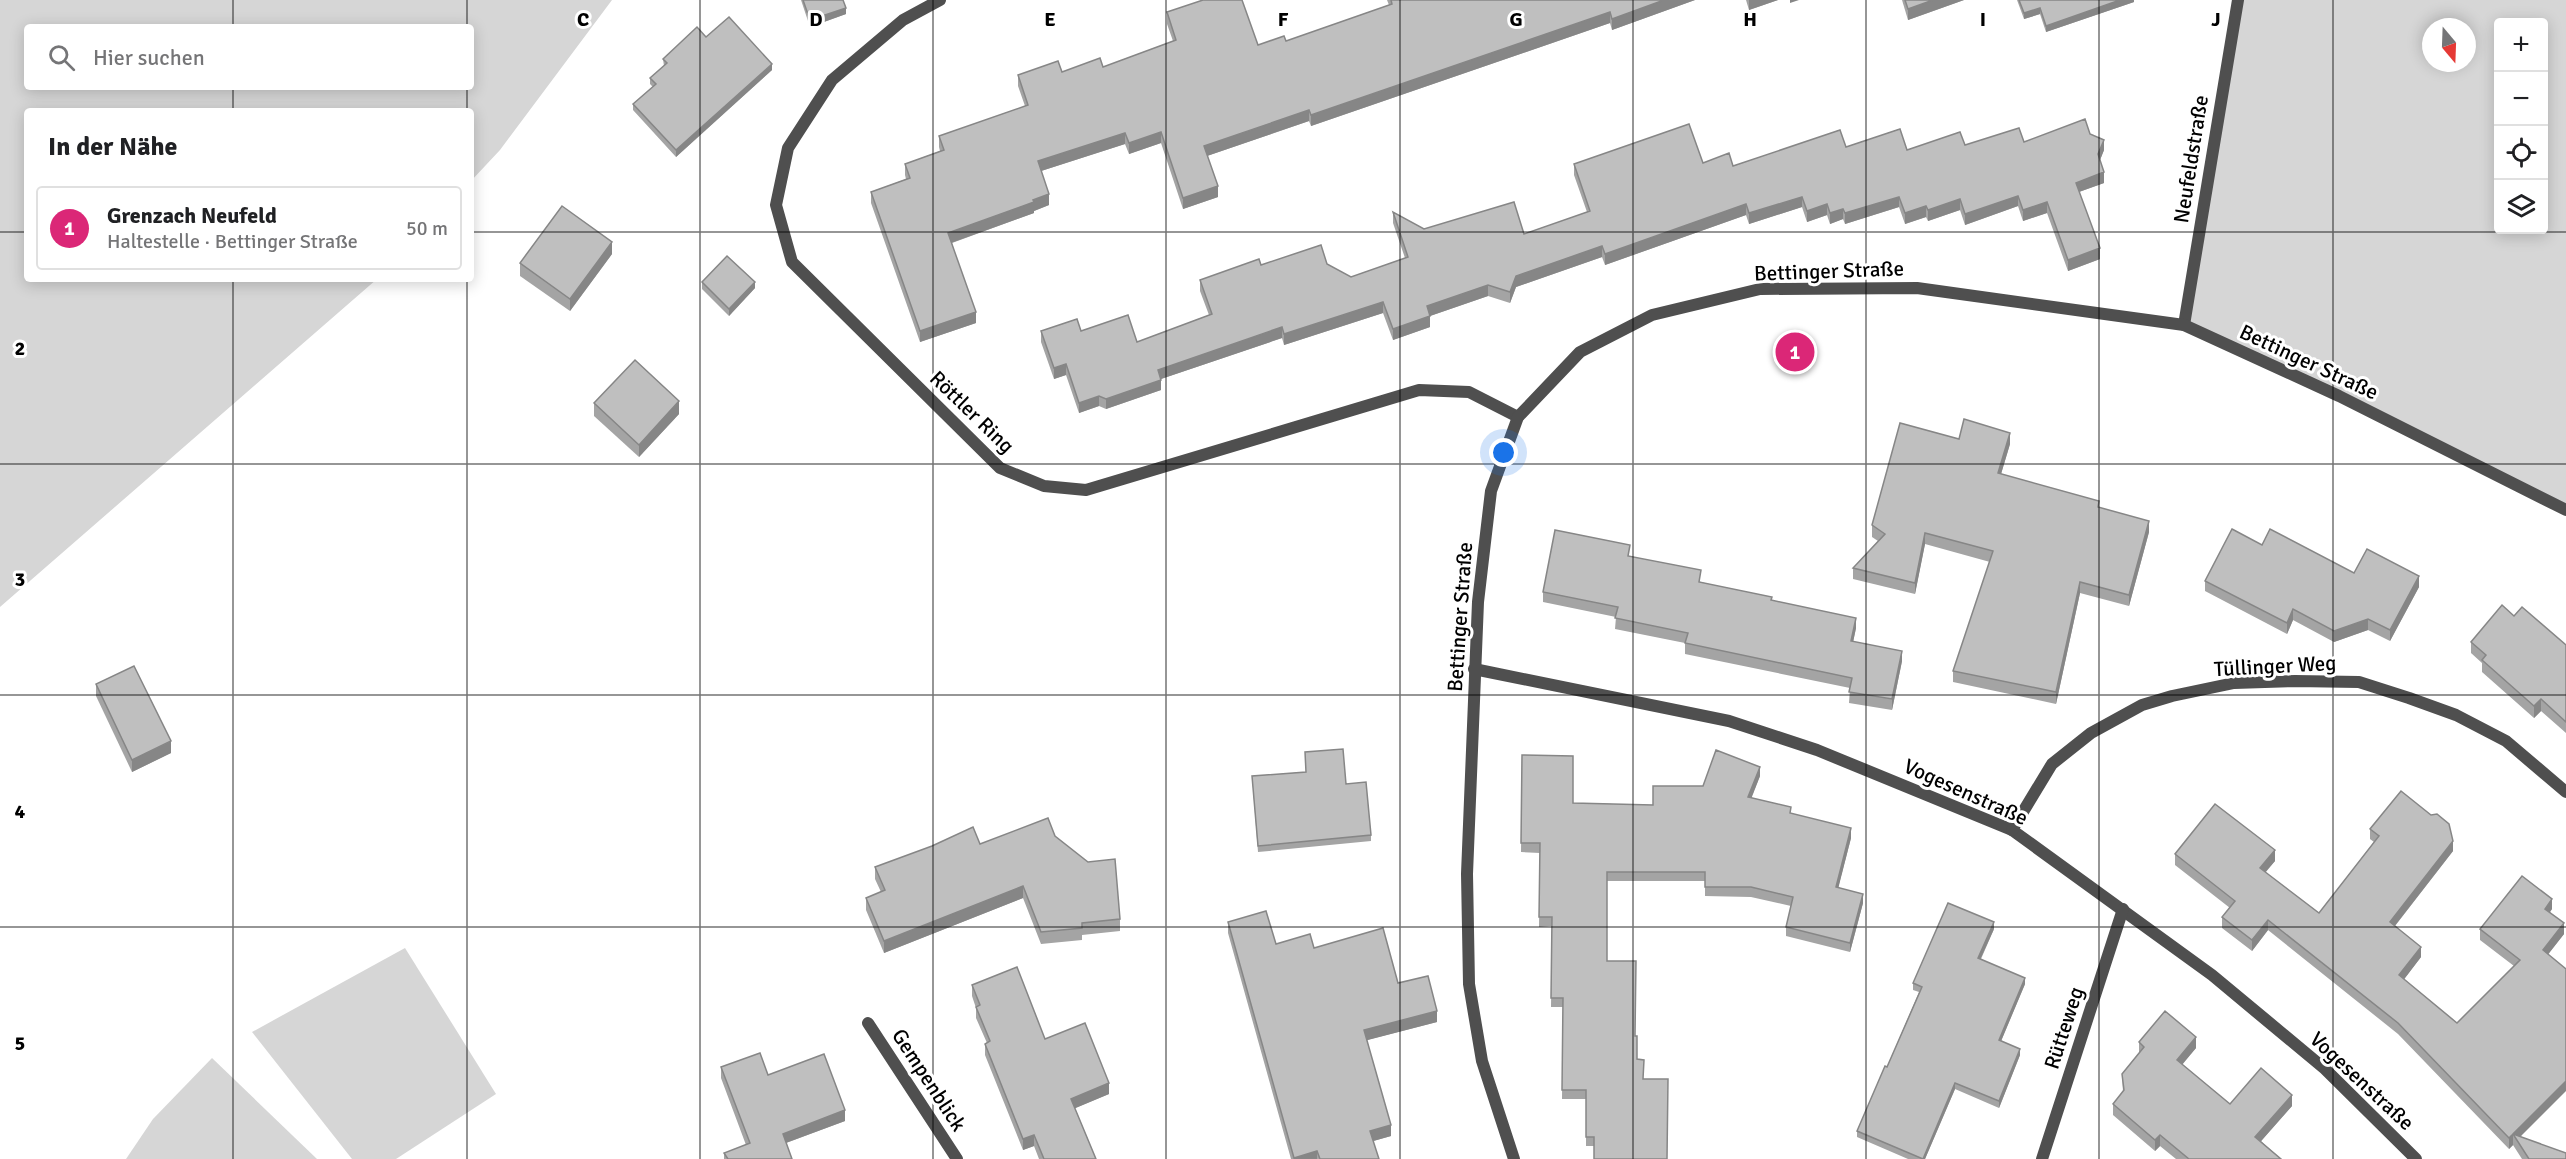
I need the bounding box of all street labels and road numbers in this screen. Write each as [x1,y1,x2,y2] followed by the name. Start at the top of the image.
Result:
[2168,93,2214,225] street label: Neufeldstraße
[1754,255,1904,287] street label: Bettinger Straße
[2235,319,2383,405] street label: Bettinger Straße
[924,365,1020,459] street label: Röttler Ring
[1442,541,1478,693] street label: Bettinger Straße
[2213,650,2337,682] street label: Tüllinger Weg
[1900,753,2032,831] street label: Vogesenstraße
[2039,984,2089,1072] street label: Rütteweg
[886,1024,972,1137] street label: Gempenblick
[2304,1026,2420,1136] street label: Vogesenstraße

